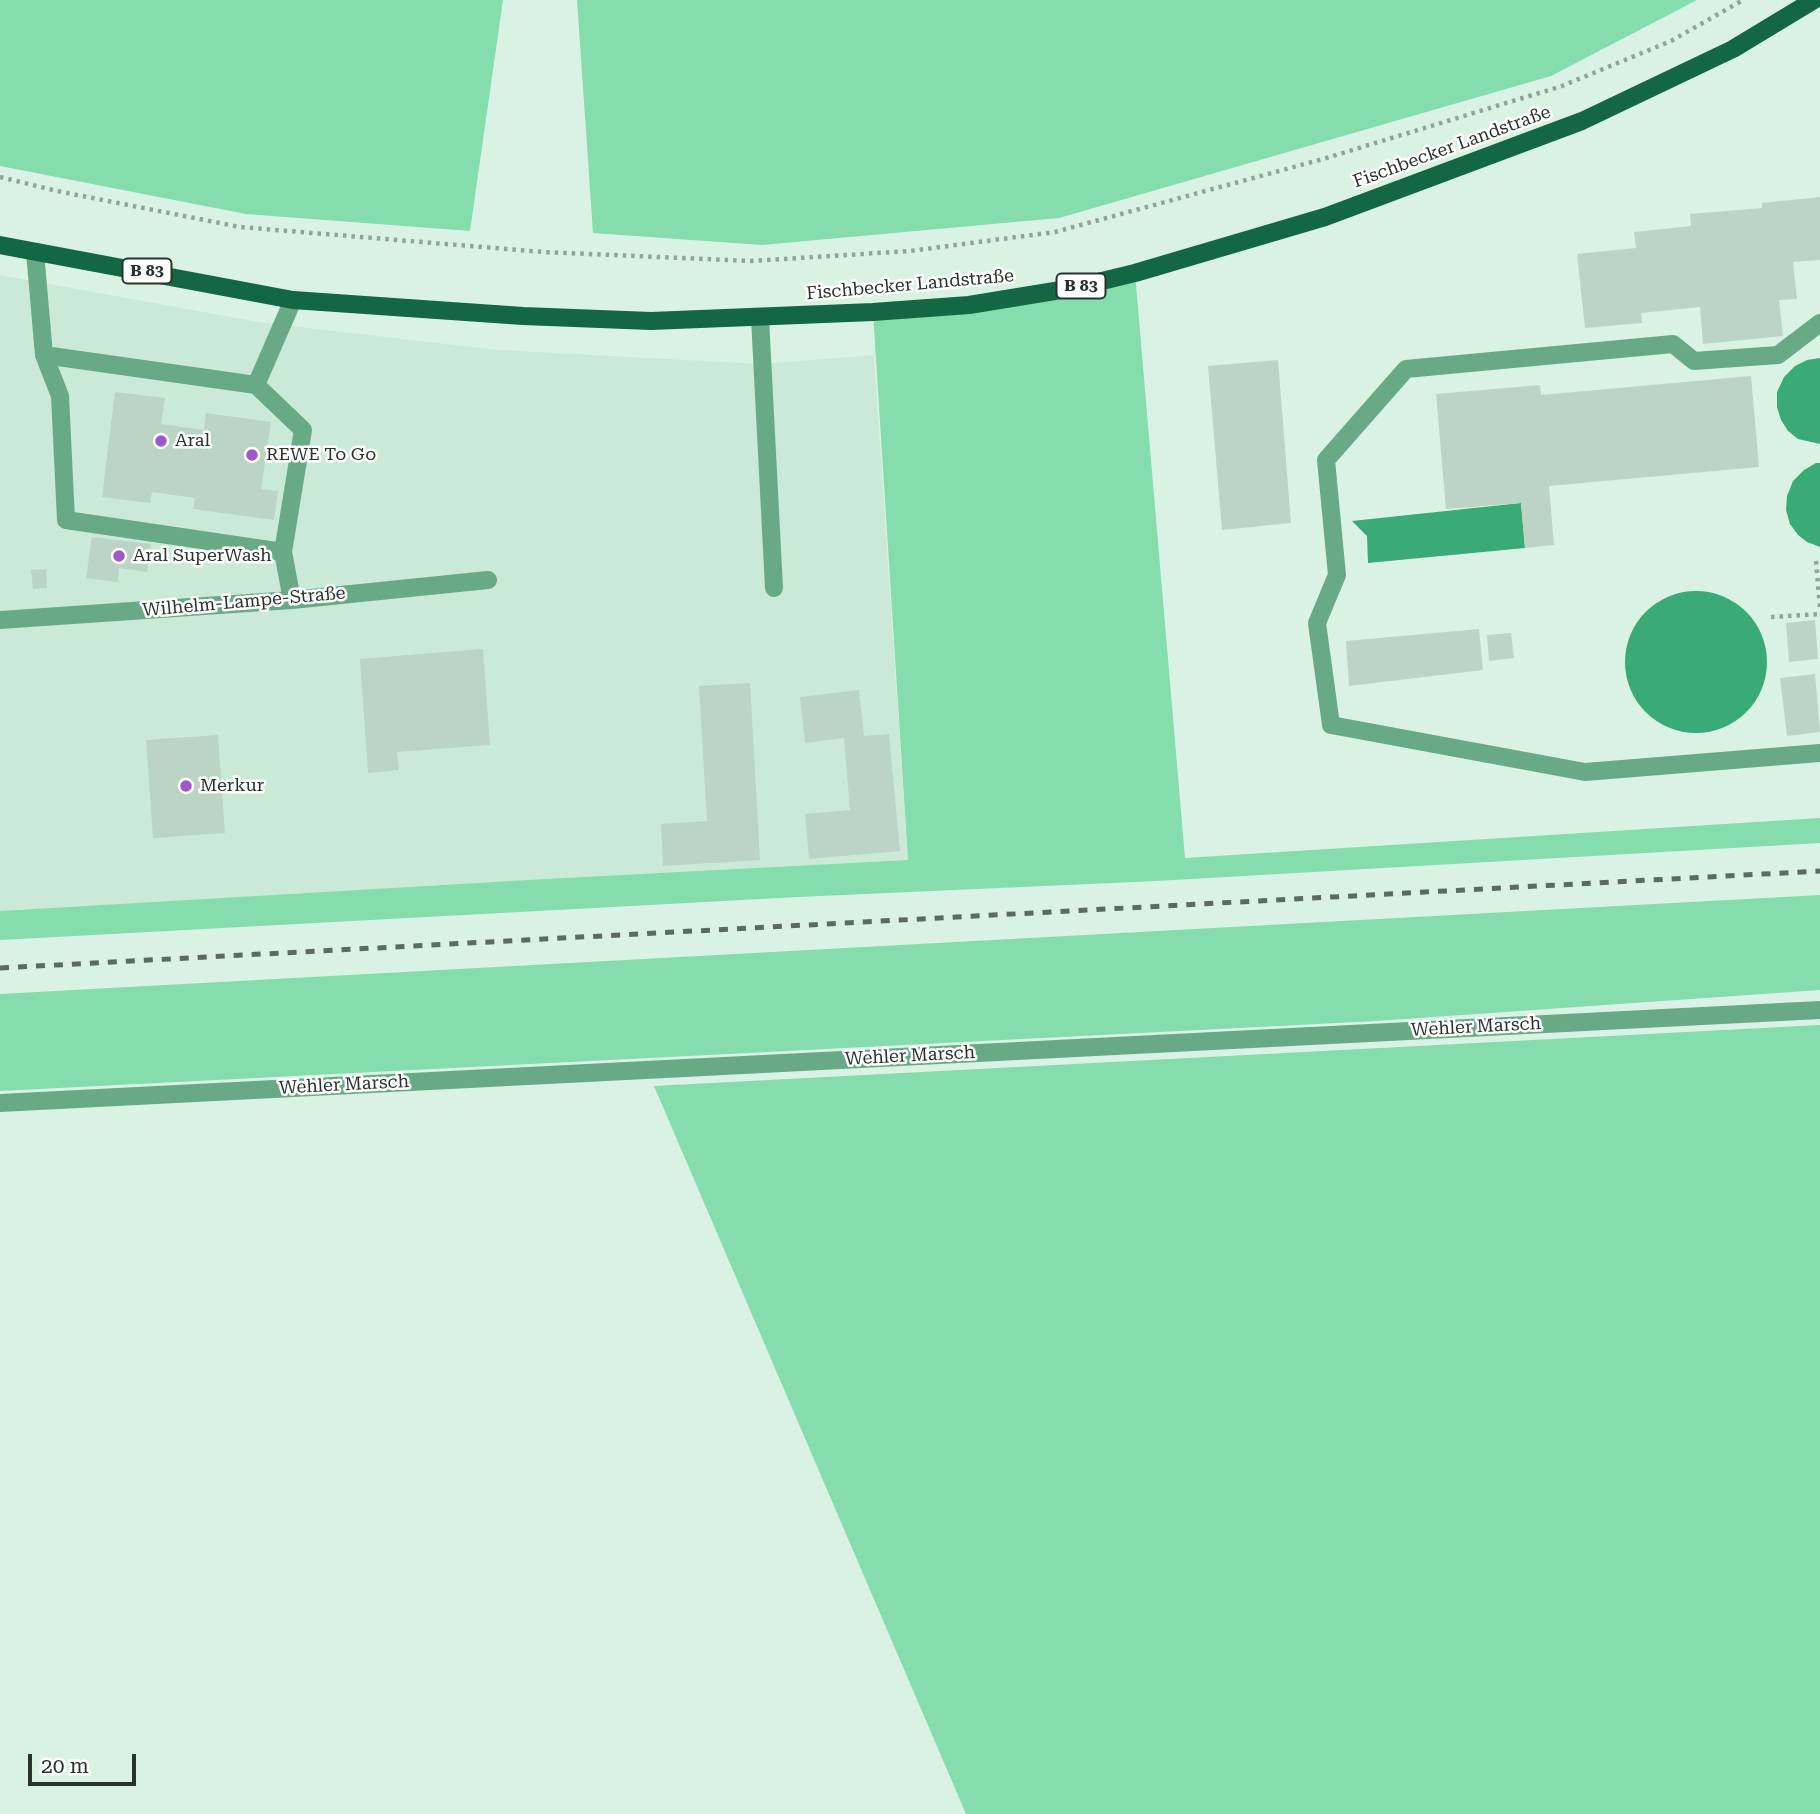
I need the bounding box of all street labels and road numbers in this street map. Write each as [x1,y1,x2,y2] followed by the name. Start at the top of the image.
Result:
[1350,101,1554,193] street label: Fischbecker Landstraße
[122,258,172,284] road number: B 83
[805,265,1015,305] street label: Fischbecker Landstraße
[1056,274,1106,298] road number: B 83
[142,582,346,622] street label: Wilhelm-Lampe-Straße
[1410,1013,1542,1041] street label: Wehler Marsch
[844,1042,976,1070] street label: Wehler Marsch
[278,1071,410,1099] street label: Wehler Marsch

